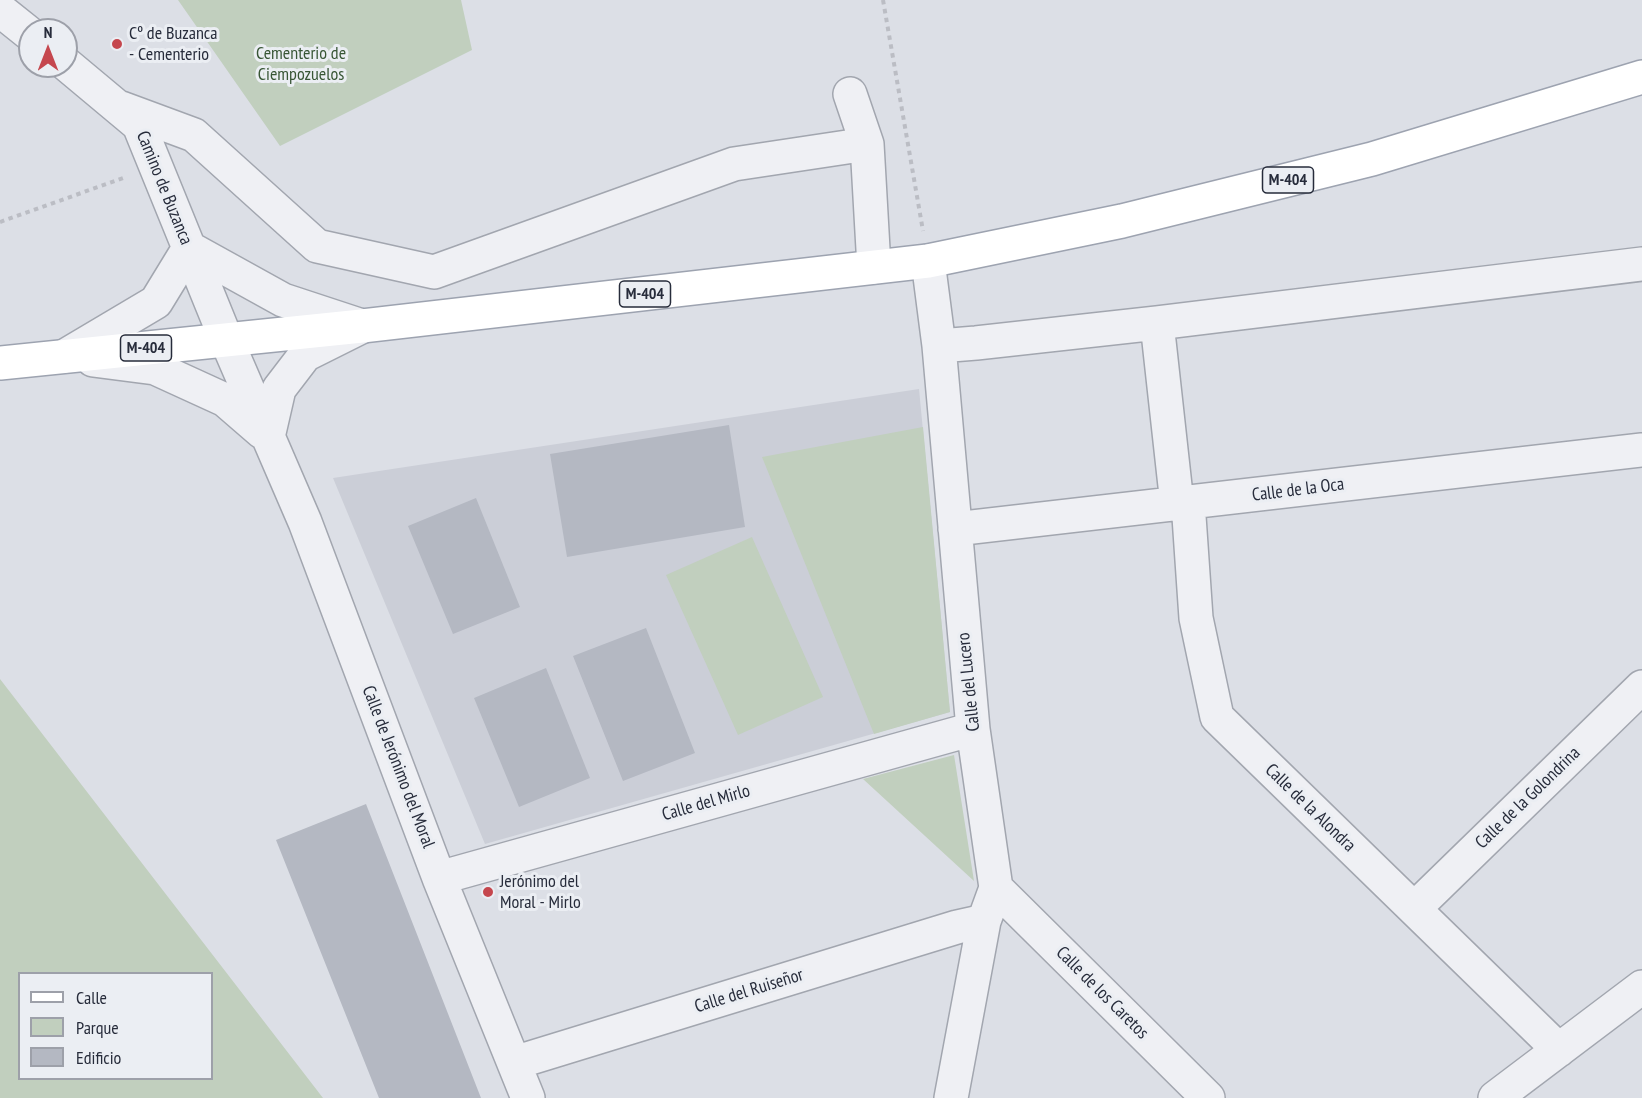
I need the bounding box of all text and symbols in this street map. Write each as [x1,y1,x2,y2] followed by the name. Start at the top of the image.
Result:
[18,18,78,78] north arrow
[44,22,52,42] text: N
[129,23,217,66] place label: Cº de Buzanca - Cementerio
[110,37,124,51] marker: Cº de Buzanca - Cementerio
[256,43,346,86] park label: Cementerio de Ciempozuelos
[131,128,197,248] street label: Camino de Buzanca
[1262,167,1314,193] road number: M-404
[620,281,670,307] road number: M-404
[120,335,172,361] road number: M-404
[1251,474,1345,506] street label: Calle de la Oca
[953,631,985,733] street label: Calle del Lucero
[357,683,439,851] street label: Calle de Jerónimo del Moral
[1471,743,1585,853] street label: Calle de la Golondrina
[1260,759,1360,857] street label: Calle de la Alondra
[660,780,752,826] street label: Calle del Mirlo
[500,871,581,914] place label: Jerónimo del Moral - Mirlo
[481,885,495,899] marker: Jerónimo del Moral - Mirlo
[1051,942,1153,1044] street label: Calle de los Caretos
[692,964,806,1018] street label: Calle del Ruiseñor
[18,972,213,1080] legend
[76,986,107,1009] text: Calle
[76,1016,119,1039] text: Parque
[76,1046,121,1069] text: Edificio

